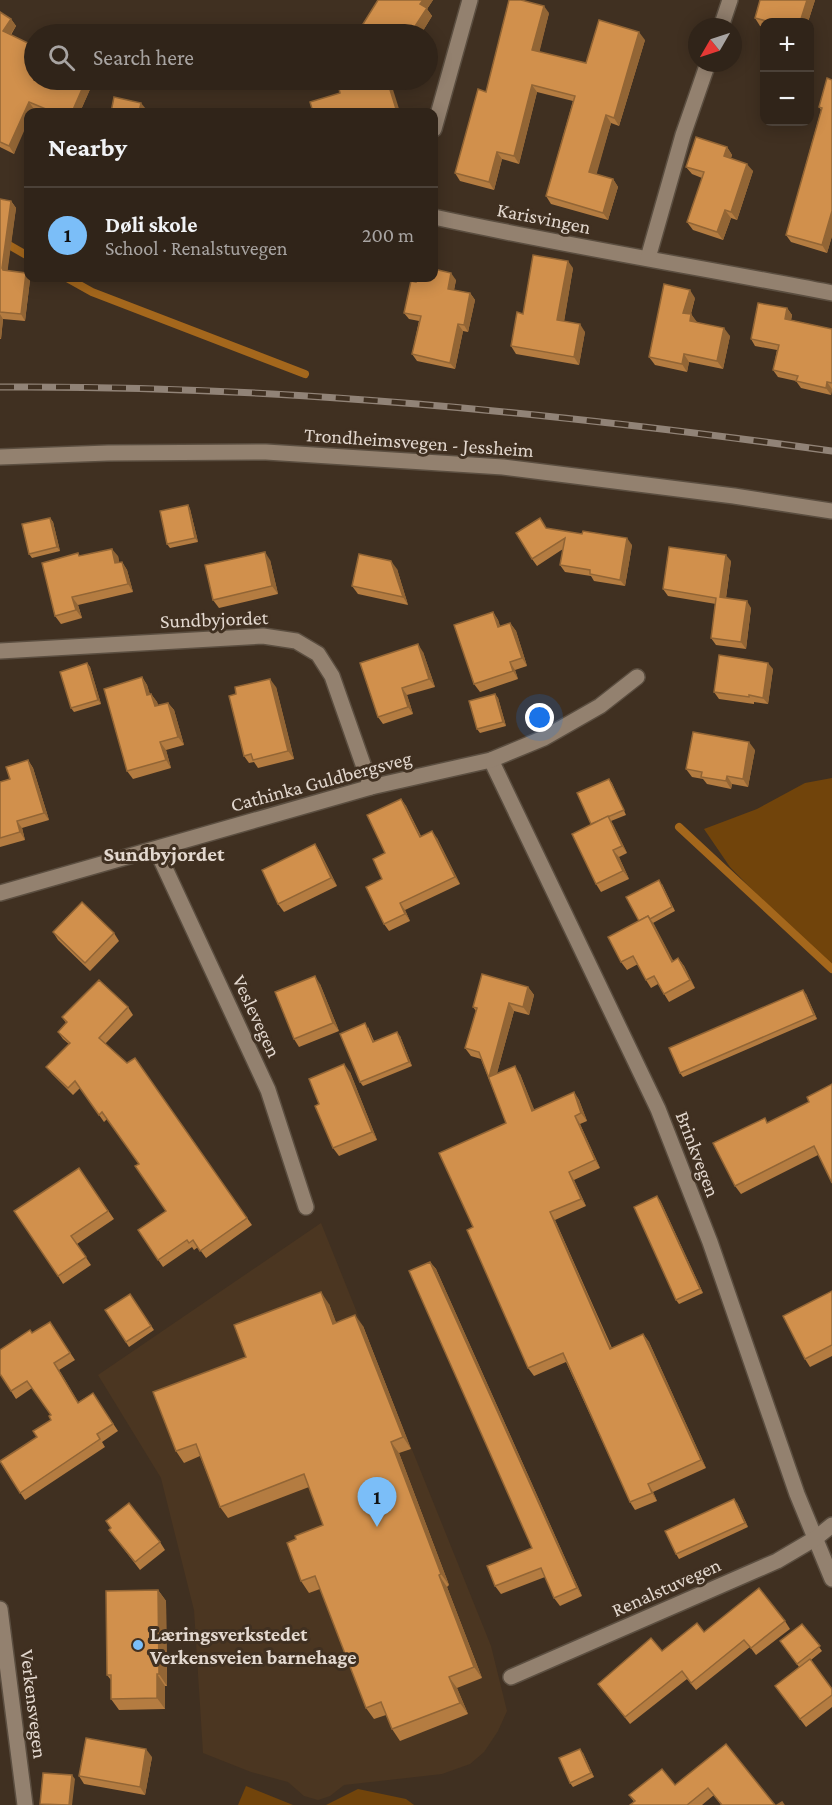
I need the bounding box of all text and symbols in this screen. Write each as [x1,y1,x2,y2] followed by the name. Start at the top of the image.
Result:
[688,18,742,72] north arrow
[760,18,814,126] map controls
[760,18,814,72] button: +
[24,24,438,90] search box
[45,41,78,74] icon: search
[93,45,194,70] text: Search here
[760,72,814,126] button: −
[48,133,127,162] text: Nearby
[495,198,593,239] street label: Karisvingen
[105,212,197,237] text: Døli skole
[64,224,71,246] text: 1
[362,224,414,246] text: 200 m
[105,237,288,259] text: School · Renalstuvegen
[303,423,535,462] street label: Trondheimsvegen - Jessheim
[160,606,269,633] street label: Sundbyjordet
[525,703,554,732] your location
[228,746,414,817] street label: Cathinka Guldbergsveg
[103,842,225,866] district label: Sundbyjordet
[227,971,286,1061] street label: Veslevegen
[671,1108,725,1201] street label: Brinkvegen
[358,1478,397,1527] pin: 1
[608,1553,725,1622] street label: Renalstuvegen
[149,1623,357,1668] place label: Læringsverkstedet Verkensveien barnehage
[131,1638,145,1652] marker: Læringsverkstedet Verkensveien barnehage
[15,1648,52,1760] street label: Verkensvegen

